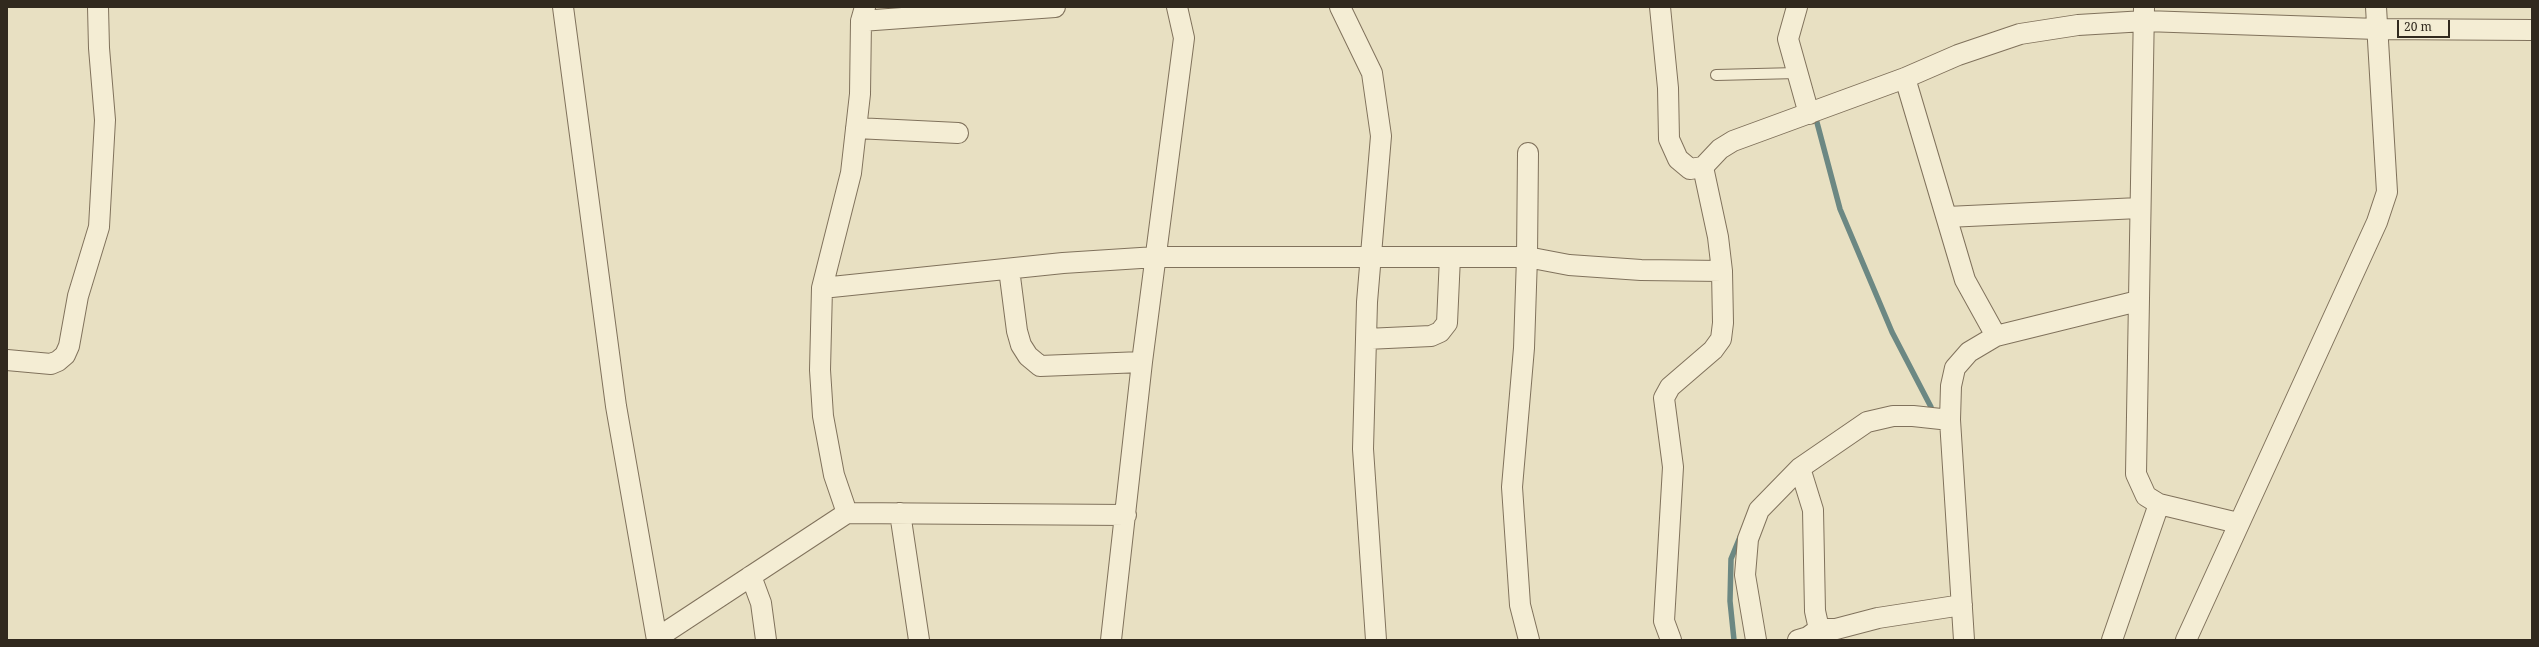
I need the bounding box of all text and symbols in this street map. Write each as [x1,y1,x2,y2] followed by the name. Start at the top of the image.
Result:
[2399,12,2452,38] scale bar
[2404,18,2432,35] text: 20 m

